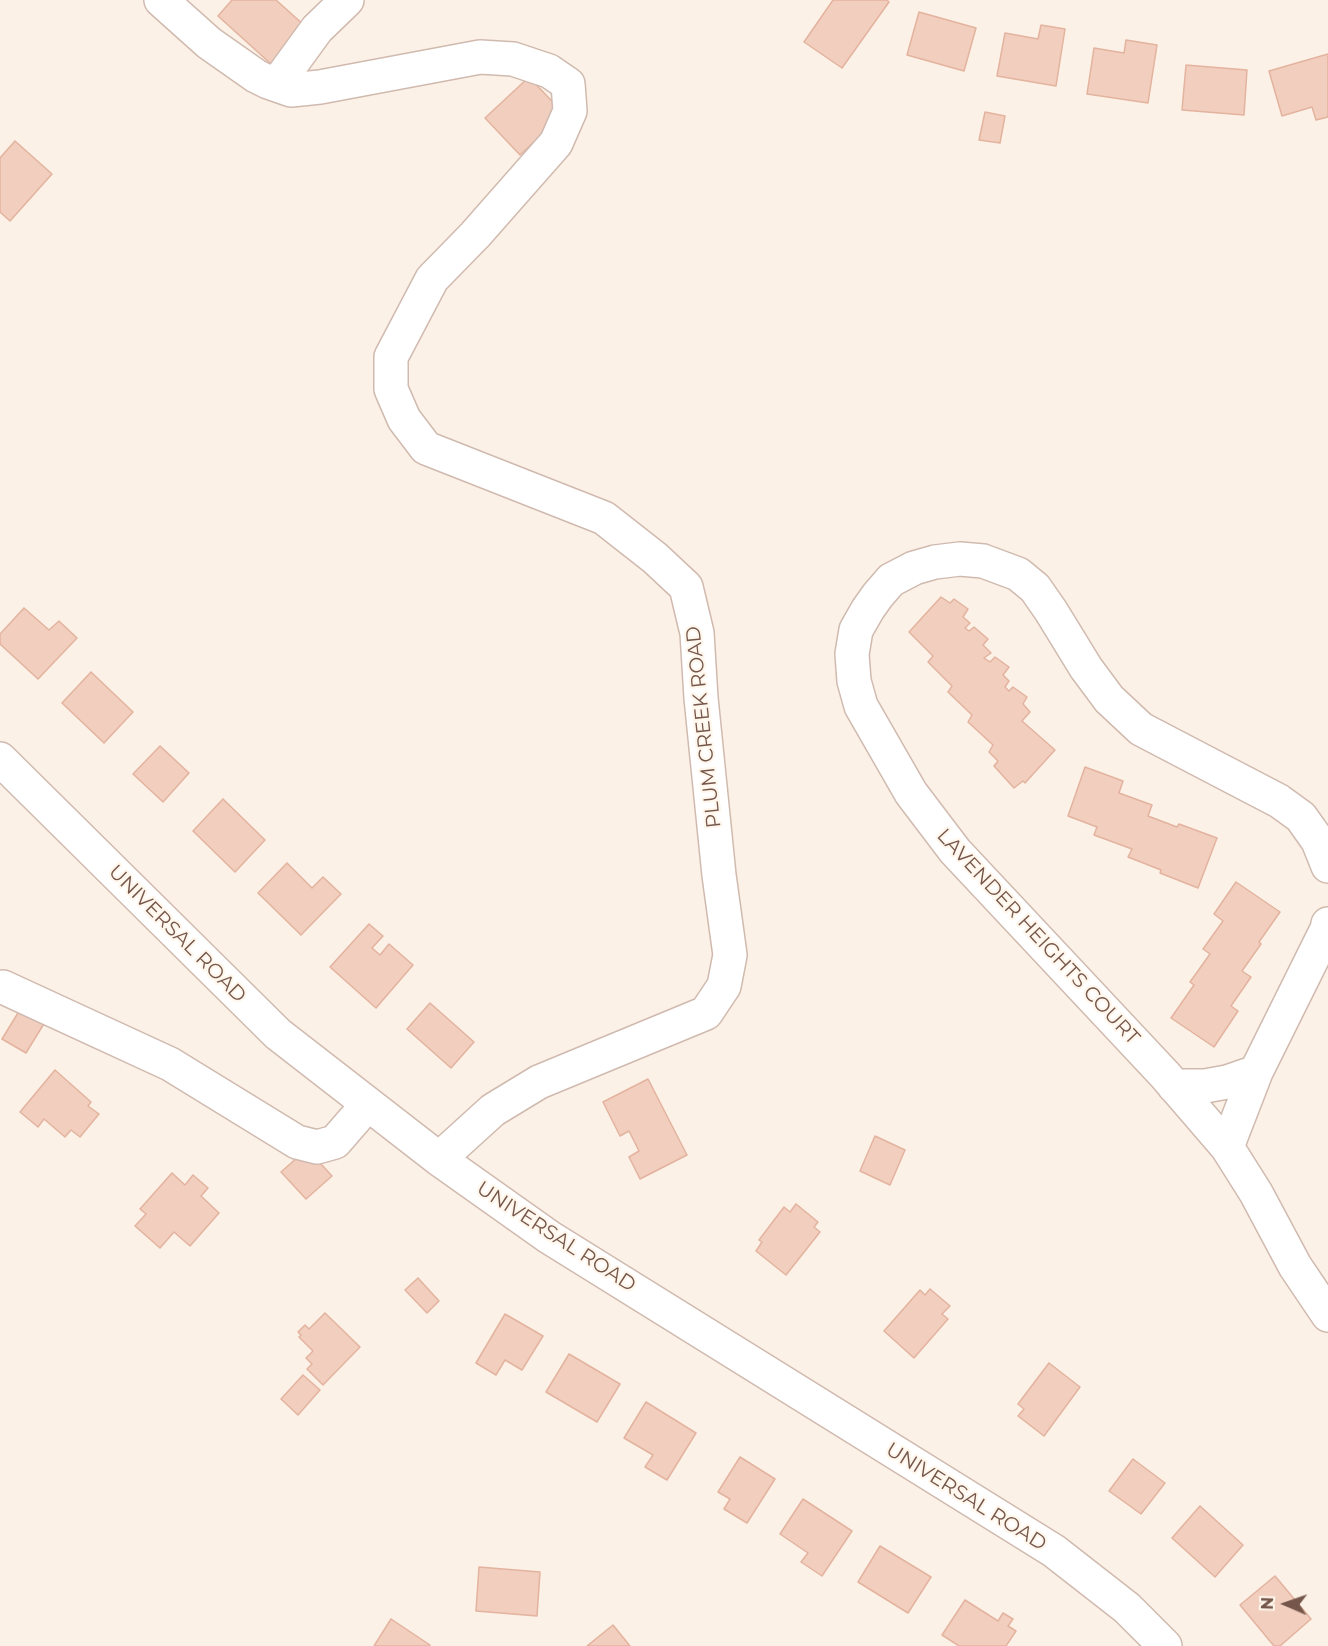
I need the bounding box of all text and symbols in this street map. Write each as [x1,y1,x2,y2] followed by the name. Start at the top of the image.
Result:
[681,625,727,829] street label: PLUM CREEK ROAD
[932,824,1144,1050] street label: LAVENDER HEIGHTS COURT
[103,860,251,1008] street label: UNIVERSAL ROAD
[472,1177,640,1297] street label: UNIVERSAL ROAD
[881,1438,1051,1556] street label: UNIVERSAL ROAD
[1256,1574,1316,1634] north arrow
[1258,1597,1277,1610] text: N

